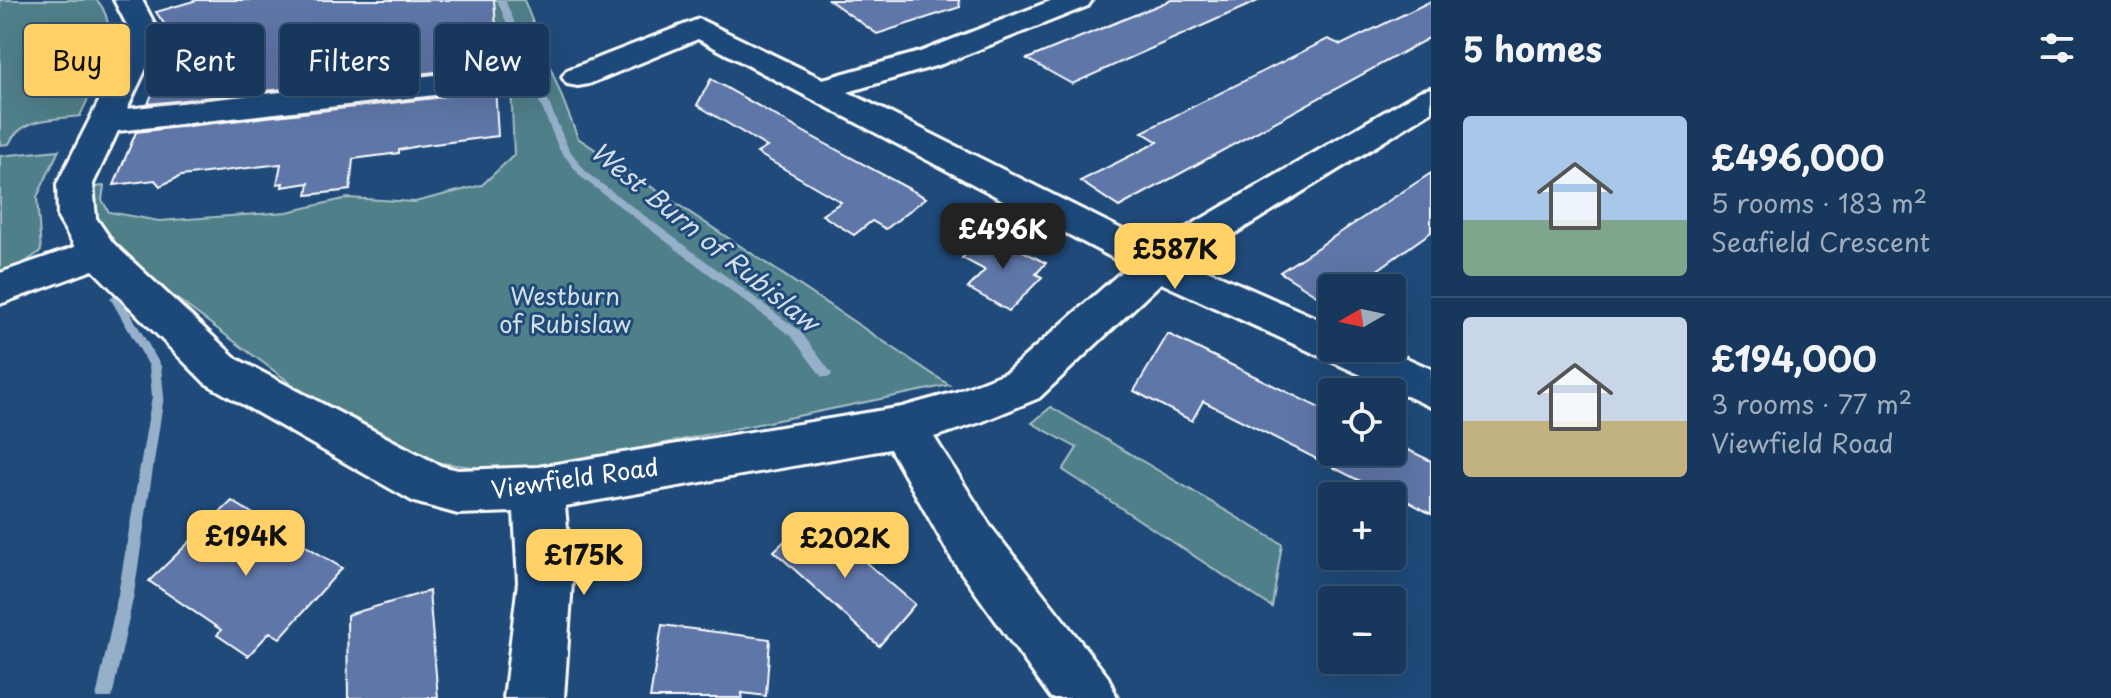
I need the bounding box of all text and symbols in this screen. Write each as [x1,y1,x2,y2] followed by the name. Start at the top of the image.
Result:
[1463,22,1602,74] text: 5 homes
[24,24,130,96] chip: Buy
[146,24,264,96] chip: Rent
[280,24,419,96] chip: Filters
[435,24,549,96] chip: New
[2035,26,2079,70] icon: filters
[582,131,830,343] water label: West Burn of Rubislaw
[1711,131,1885,183] text: £496,000
[1527,148,1623,244] icon: home
[1711,183,1927,222] text: 5 rooms · 183 m²
[947,203,1059,271] pin: £496K
[958,209,1048,248] text: £496K
[1711,222,1930,261] text: Seafield Crescent
[1119,223,1231,291] pin: £587K
[1132,229,1218,268] text: £587K
[1318,274,1406,362] north arrow
[1318,274,1406,674] map controls
[499,277,631,341] park label: Westburn of Rubislaw
[1711,332,1877,384] text: £194,000
[1527,349,1623,445] icon: home
[1318,378,1406,466] button: locate
[1711,384,1912,423] text: 3 rooms · 77 m²
[1711,423,1894,462] text: Viewfield Road
[489,447,661,507] street label: Viewfield Road
[1318,482,1406,570] button: +
[190,510,302,578] pin: £194K
[789,512,901,580] pin: £202K
[205,516,287,555] text: £194K
[800,518,890,557] text: £202K
[528,529,640,597] pin: £175K
[544,535,624,574] text: £175K
[1318,586,1406,674] button: −

